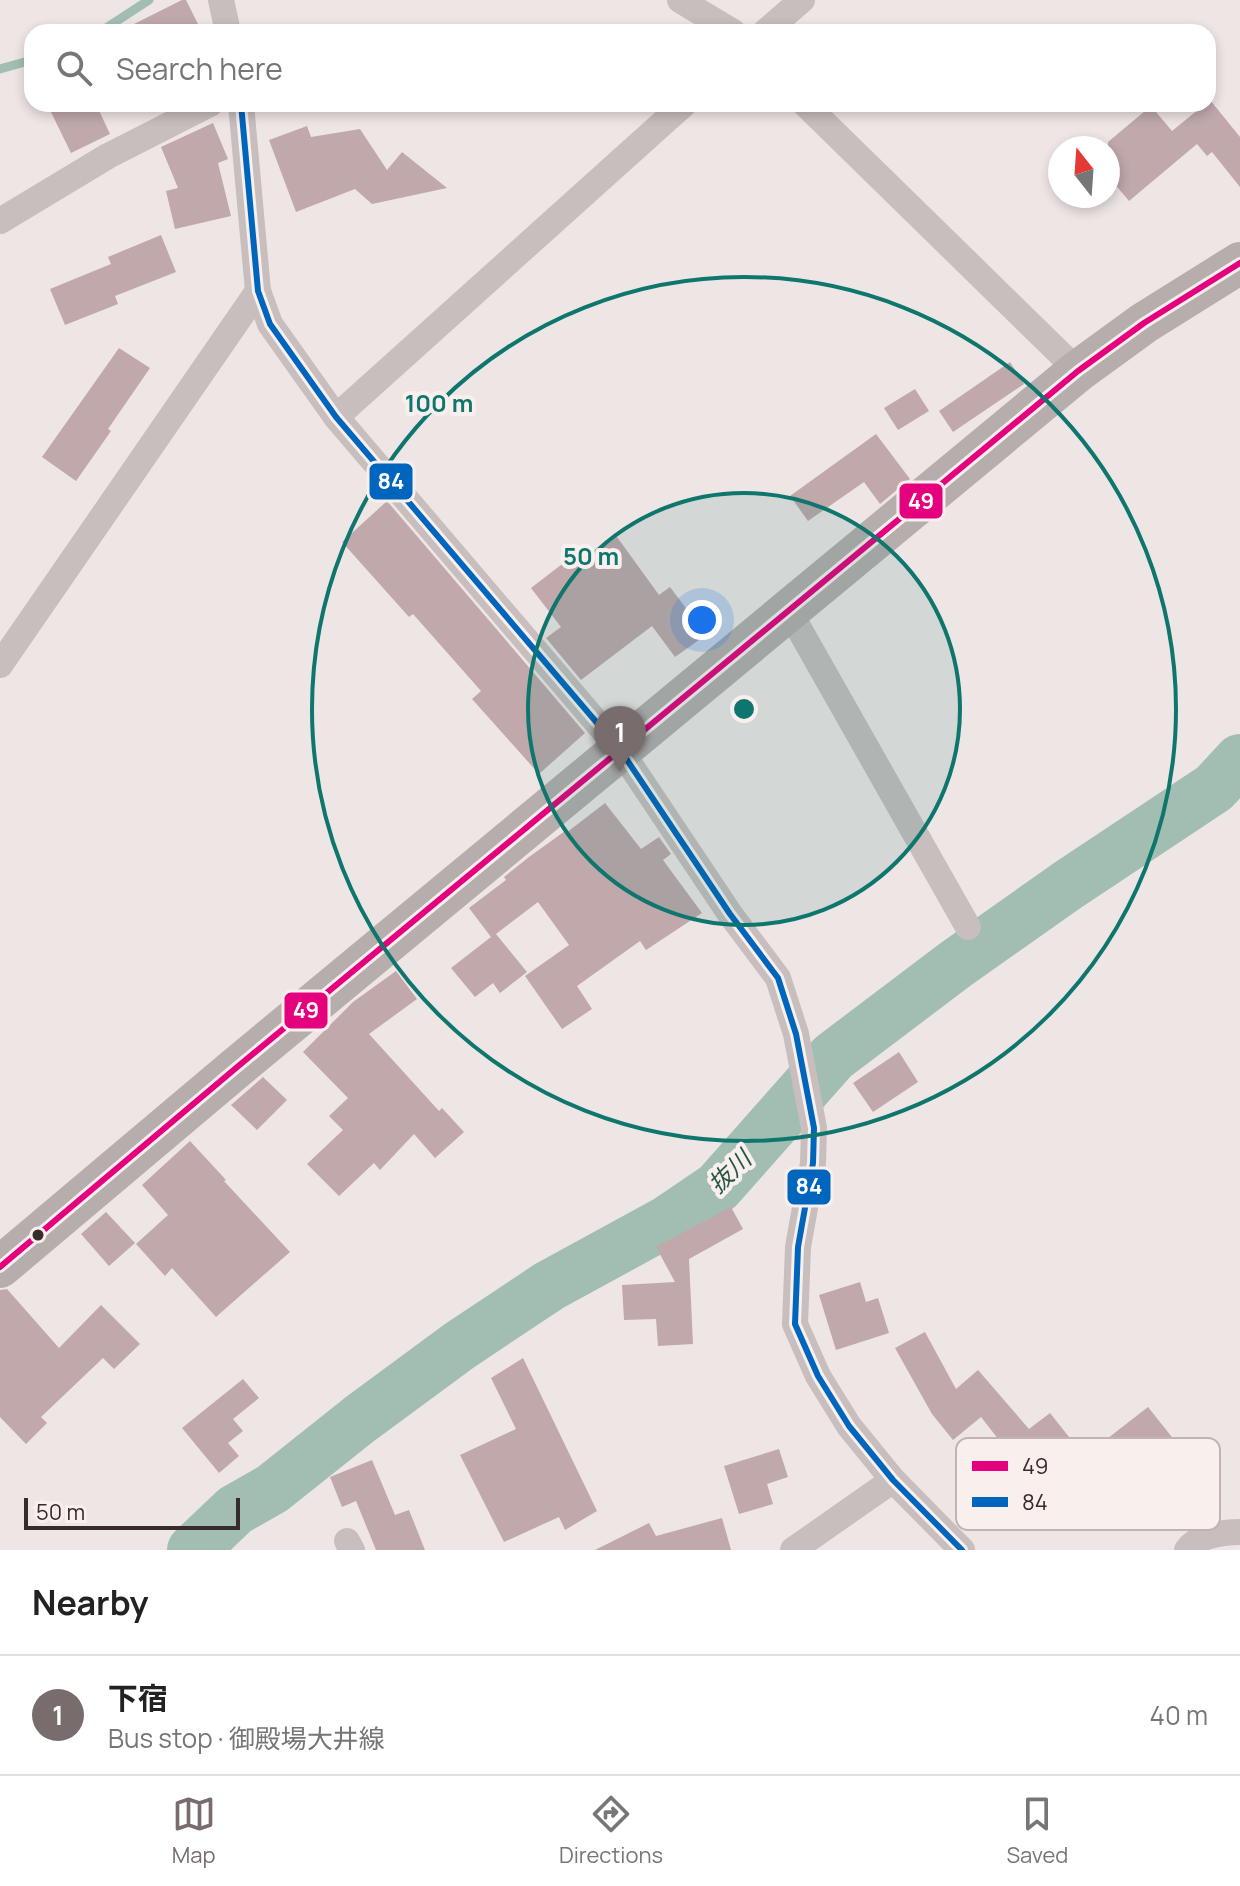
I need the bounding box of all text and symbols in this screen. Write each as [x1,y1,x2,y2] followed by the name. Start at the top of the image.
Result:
[24,24,1216,112] search box
[52,46,96,90] icon: search
[116,48,283,89] text: Search here
[1048,136,1120,208] north arrow
[405,386,473,419] text: 100 m
[368,462,414,501] line badge: 84
[378,466,404,496] text: 84
[898,482,944,520] line badge: 49
[908,486,934,516] text: 49
[563,539,619,572] text: 50 m
[682,600,722,640] your location
[730,695,758,723] centre of rings
[594,706,646,772] pin: 1
[283,991,329,1030] line badge: 49
[293,995,319,1025] text: 49
[700,1140,760,1200] water label: 抜川
[786,1168,832,1206] line badge: 84
[796,1171,822,1201] text: 84
[30,1227,46,1243] unlabelled marker
[956,1438,1220,1530] legend
[1022,1451,1048,1481] text: 49
[1022,1487,1048,1517] text: 84
[24,1494,240,1530] scale bar
[36,1497,85,1527] text: 50 m
[32,1579,148,1625] text: Nearby
[108,1677,168,1718] text: 下宿
[52,1697,64,1733] text: 1
[1150,1697,1208,1733] text: 40 m
[108,1720,385,1756] text: Bus stop · 御殿場大井線
[172,1792,216,1870] tab: Map
[559,1792,663,1870] tab: Directions
[1006,1792,1068,1870] tab: Saved

